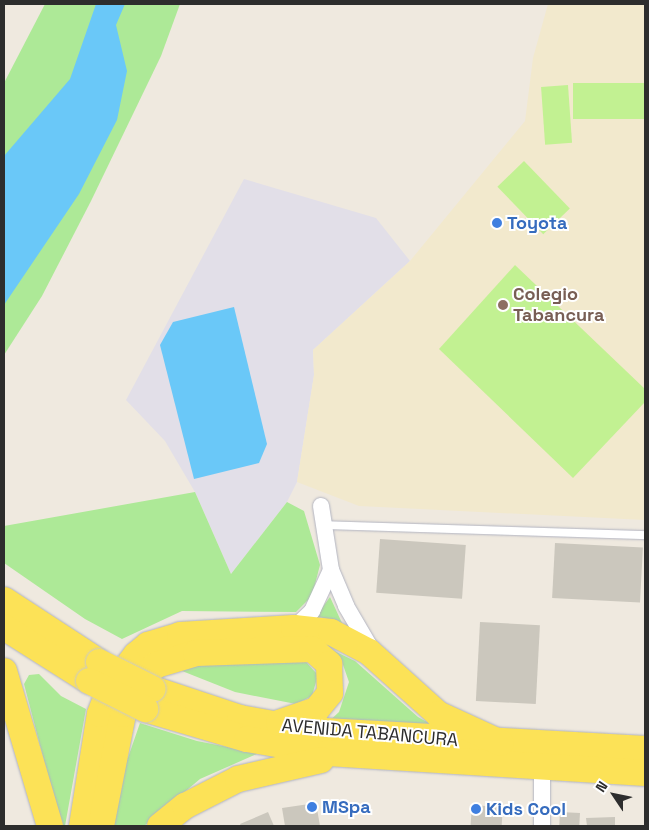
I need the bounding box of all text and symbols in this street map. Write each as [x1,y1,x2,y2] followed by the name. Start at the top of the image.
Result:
[507,212,567,234] place label: Toyota
[491,217,503,229] marker: Toyota
[513,284,604,326] place label: Colegio Tabancura
[497,299,509,311] marker: Colegio Tabancura
[281,714,459,752] street label: AVENIDA TABANCURA
[589,770,639,820] north arrow
[591,778,612,796] text: N
[322,796,371,818] place label: MSpa
[486,798,566,820] place label: Kids Cool
[306,801,318,813] marker: MSpa
[470,803,482,815] marker: Kids Cool

